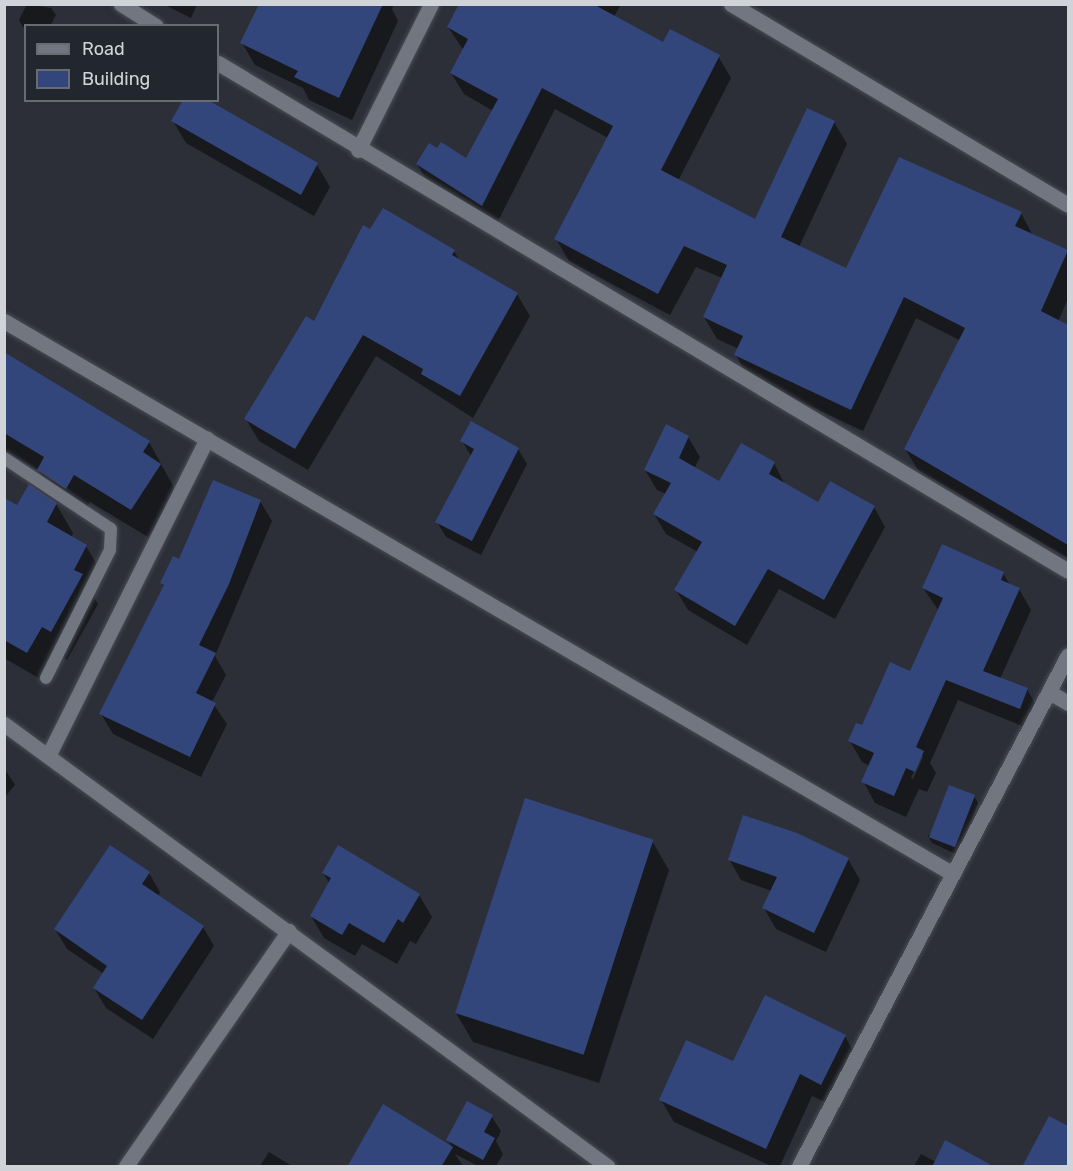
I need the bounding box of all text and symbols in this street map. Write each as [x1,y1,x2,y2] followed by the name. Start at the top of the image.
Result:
[24,24,219,102] legend
[82,38,125,60] text: Road
[82,68,150,90] text: Building

